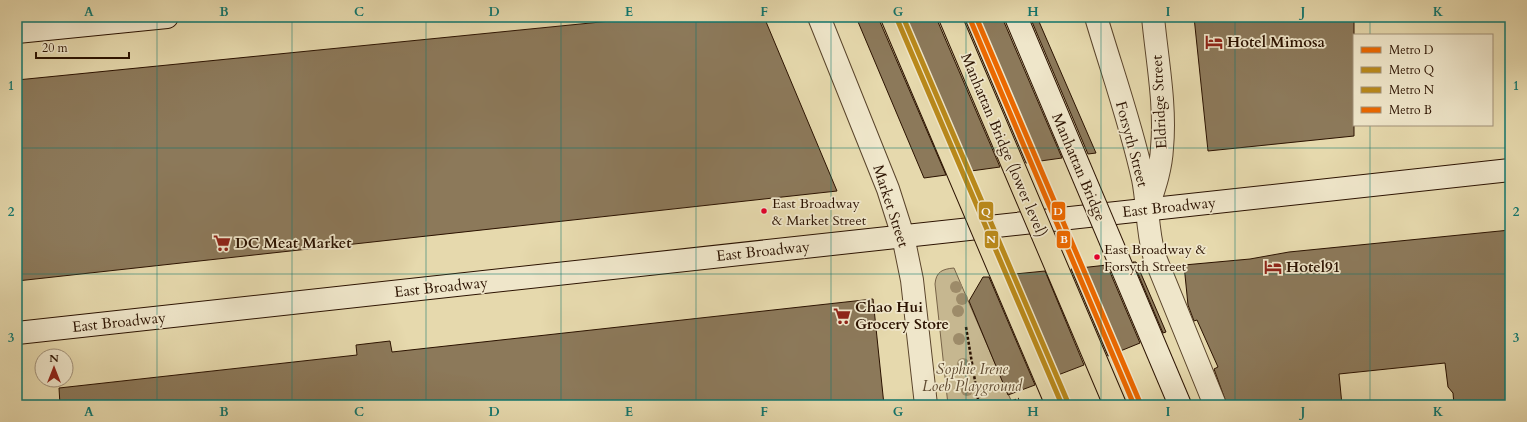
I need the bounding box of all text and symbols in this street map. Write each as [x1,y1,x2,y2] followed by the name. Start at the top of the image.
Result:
[84,3,94,21] text: A
[219,3,229,21] text: B
[354,3,364,21] text: C
[488,3,500,21] text: D
[625,3,633,21] text: E
[760,3,768,21] text: F
[893,3,904,21] text: G
[1027,3,1039,21] text: H
[1165,3,1171,21] text: I
[1299,3,1306,21] text: J
[1433,3,1444,21] text: K
[1204,32,1224,52] hotel icon: Hotel Mimosa
[1227,32,1326,52] place label: Hotel Mimosa
[36,34,129,60] scale bar
[1353,34,1493,126] legend
[42,40,69,56] text: 20 m
[1389,42,1434,58] text: Metro D
[956,50,1052,240] street label: Manhattan Bridge (lower level)
[1147,54,1171,149] street label: Eldridge Street
[1389,62,1434,78] text: Metro Q
[8,77,14,95] text: 1
[1513,77,1519,95] text: 1
[1389,82,1435,98] text: Metro N
[1111,99,1153,189] street label: Forsyth Street
[1389,102,1432,118] text: Metro B
[1047,110,1111,224] street label: Manhattan Bridge
[868,162,914,250] street label: Market Street
[1121,192,1217,222] street label: East Broadway
[772,194,867,230] place label: East Broadway & Market Street
[978,201,994,221] line badge: Q
[1051,201,1066,221] line badge: D
[8,203,15,221] text: 2
[1513,203,1520,221] text: 2
[981,204,991,219] text: Q
[1053,204,1063,219] text: D
[759,206,769,216] marker: East Broadway & Market Street
[984,230,999,249] line badge: N
[1056,230,1071,249] line badge: B
[986,232,996,247] text: N
[1060,232,1068,247] text: B
[212,233,232,253] supermarket icon: DC Meat Market
[235,233,352,253] place label: DC Meat Market
[715,236,811,266] street label: East Broadway
[1104,240,1207,276] place label: East Broadway & Forsyth Street
[1092,252,1102,262] marker: East Broadway & Forsyth Street
[1263,257,1283,277] hotel icon: Hotel91
[1286,257,1340,277] place label: Hotel91
[393,272,489,302] street label: East Broadway
[855,297,949,334] place label: Chao Hui Grocery Store
[832,306,852,326] supermarket icon: Chao Hui Grocery Store
[71,307,167,337] street label: East Broadway
[8,329,15,347] text: 3
[1513,329,1520,347] text: 3
[34,348,74,388] north arrow
[49,351,59,366] text: N
[922,359,1023,396] park label: Sophie Irene Loeb Playground
[84,403,94,421] text: A
[219,403,229,421] text: B
[354,403,364,421] text: C
[488,403,500,421] text: D
[625,403,633,421] text: E
[760,403,768,421] text: F
[893,403,904,421] text: G
[1027,403,1039,421] text: H
[1165,403,1171,421] text: I
[1299,403,1306,421] text: J
[1433,403,1444,421] text: K

